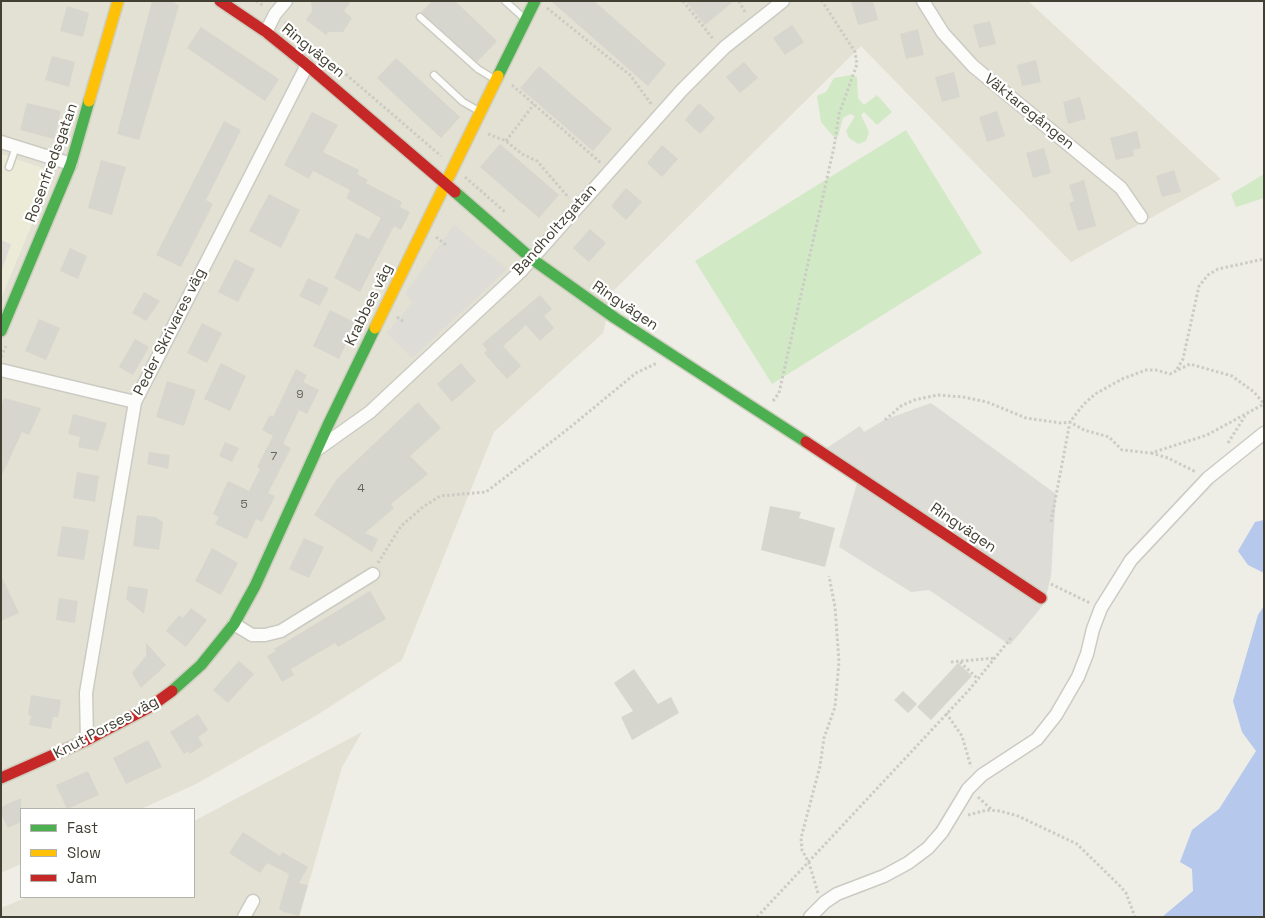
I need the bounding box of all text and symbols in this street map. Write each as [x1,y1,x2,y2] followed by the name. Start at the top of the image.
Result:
[278,20,348,82] street label: Ringvägen
[980,70,1078,154] street label: Väktaregången
[22,101,82,225] street label: Rosenfredsgatan
[509,181,601,279] street label: Bandholtzgatan
[341,261,397,349] street label: Krabbes väg
[130,265,210,399] street label: Peder Skrivares väg
[588,277,662,335] street label: Ringvägen
[296,388,304,402] house number: 9
[271,450,277,464] house number: 7
[357,482,365,496] house number: 4
[240,498,248,512] house number: 5
[926,499,1000,557] street label: Ringvägen
[50,693,162,763] street label: Knut Porses väg
[20,808,195,898] legend
[67,818,98,837] text: Fast
[67,843,101,862] text: Slow
[67,868,97,887] text: Jam

